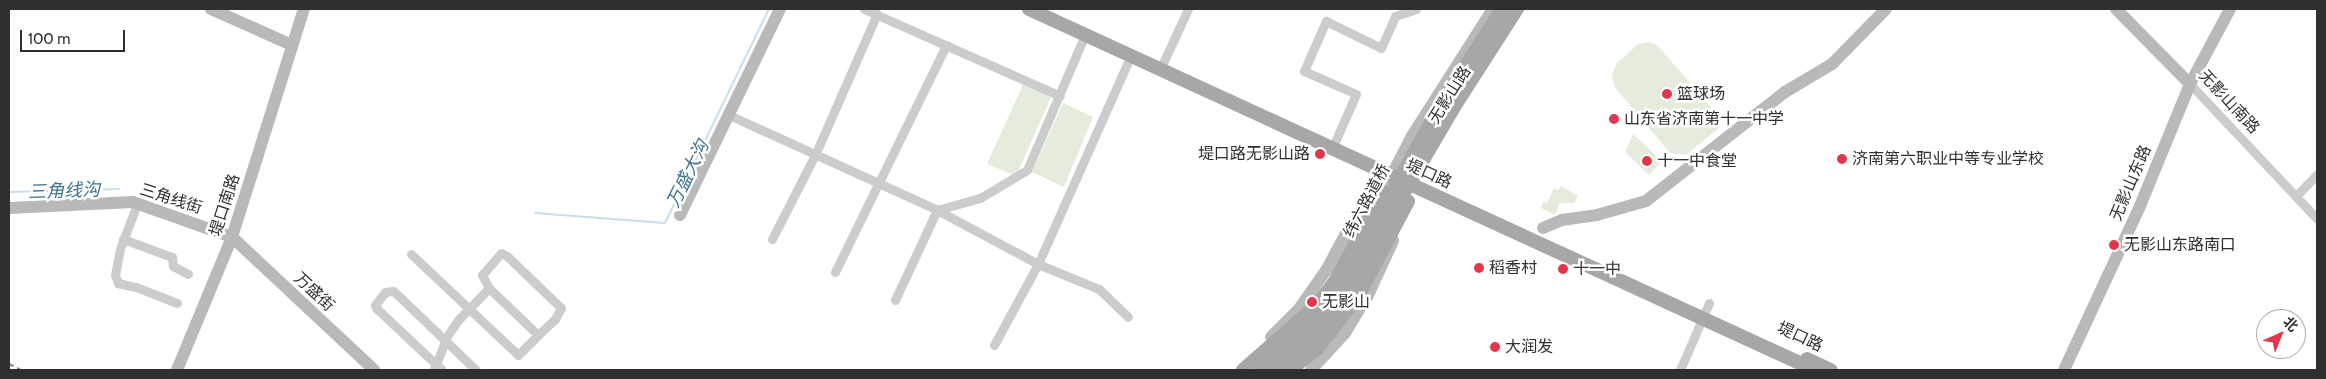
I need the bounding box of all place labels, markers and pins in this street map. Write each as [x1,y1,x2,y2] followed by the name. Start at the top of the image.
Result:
[1677,84,1725,104] place label: 篮球场
[1661,88,1673,100] marker: 篮球场
[1624,109,1784,129] place label: 山东省济南第十一中学
[1608,113,1620,125] marker: 山东省济南第十一中学
[1198,144,1310,164] place label: 堤口路无影山路
[1314,148,1326,160] marker: 堤口路无影山路
[1852,149,2044,169] place label: 济南第六职业中等专业学校
[1657,151,1737,171] place label: 十一中食堂
[1836,153,1848,165] marker: 济南第六职业中等专业学校
[1641,155,1653,167] marker: 十一中食堂
[2124,235,2236,255] place label: 无影山东路南口
[2108,239,2120,251] marker: 无影山东路南口
[1489,258,1537,278] place label: 稻香村
[1573,259,1621,279] place label: 十一中
[1473,262,1485,274] marker: 稻香村
[1557,263,1569,275] marker: 十一中
[1322,292,1370,312] place label: 无影山
[1306,296,1318,308] marker: 无影山
[1505,337,1553,357] place label: 大润发
[1489,341,1501,353] marker: 大润发

